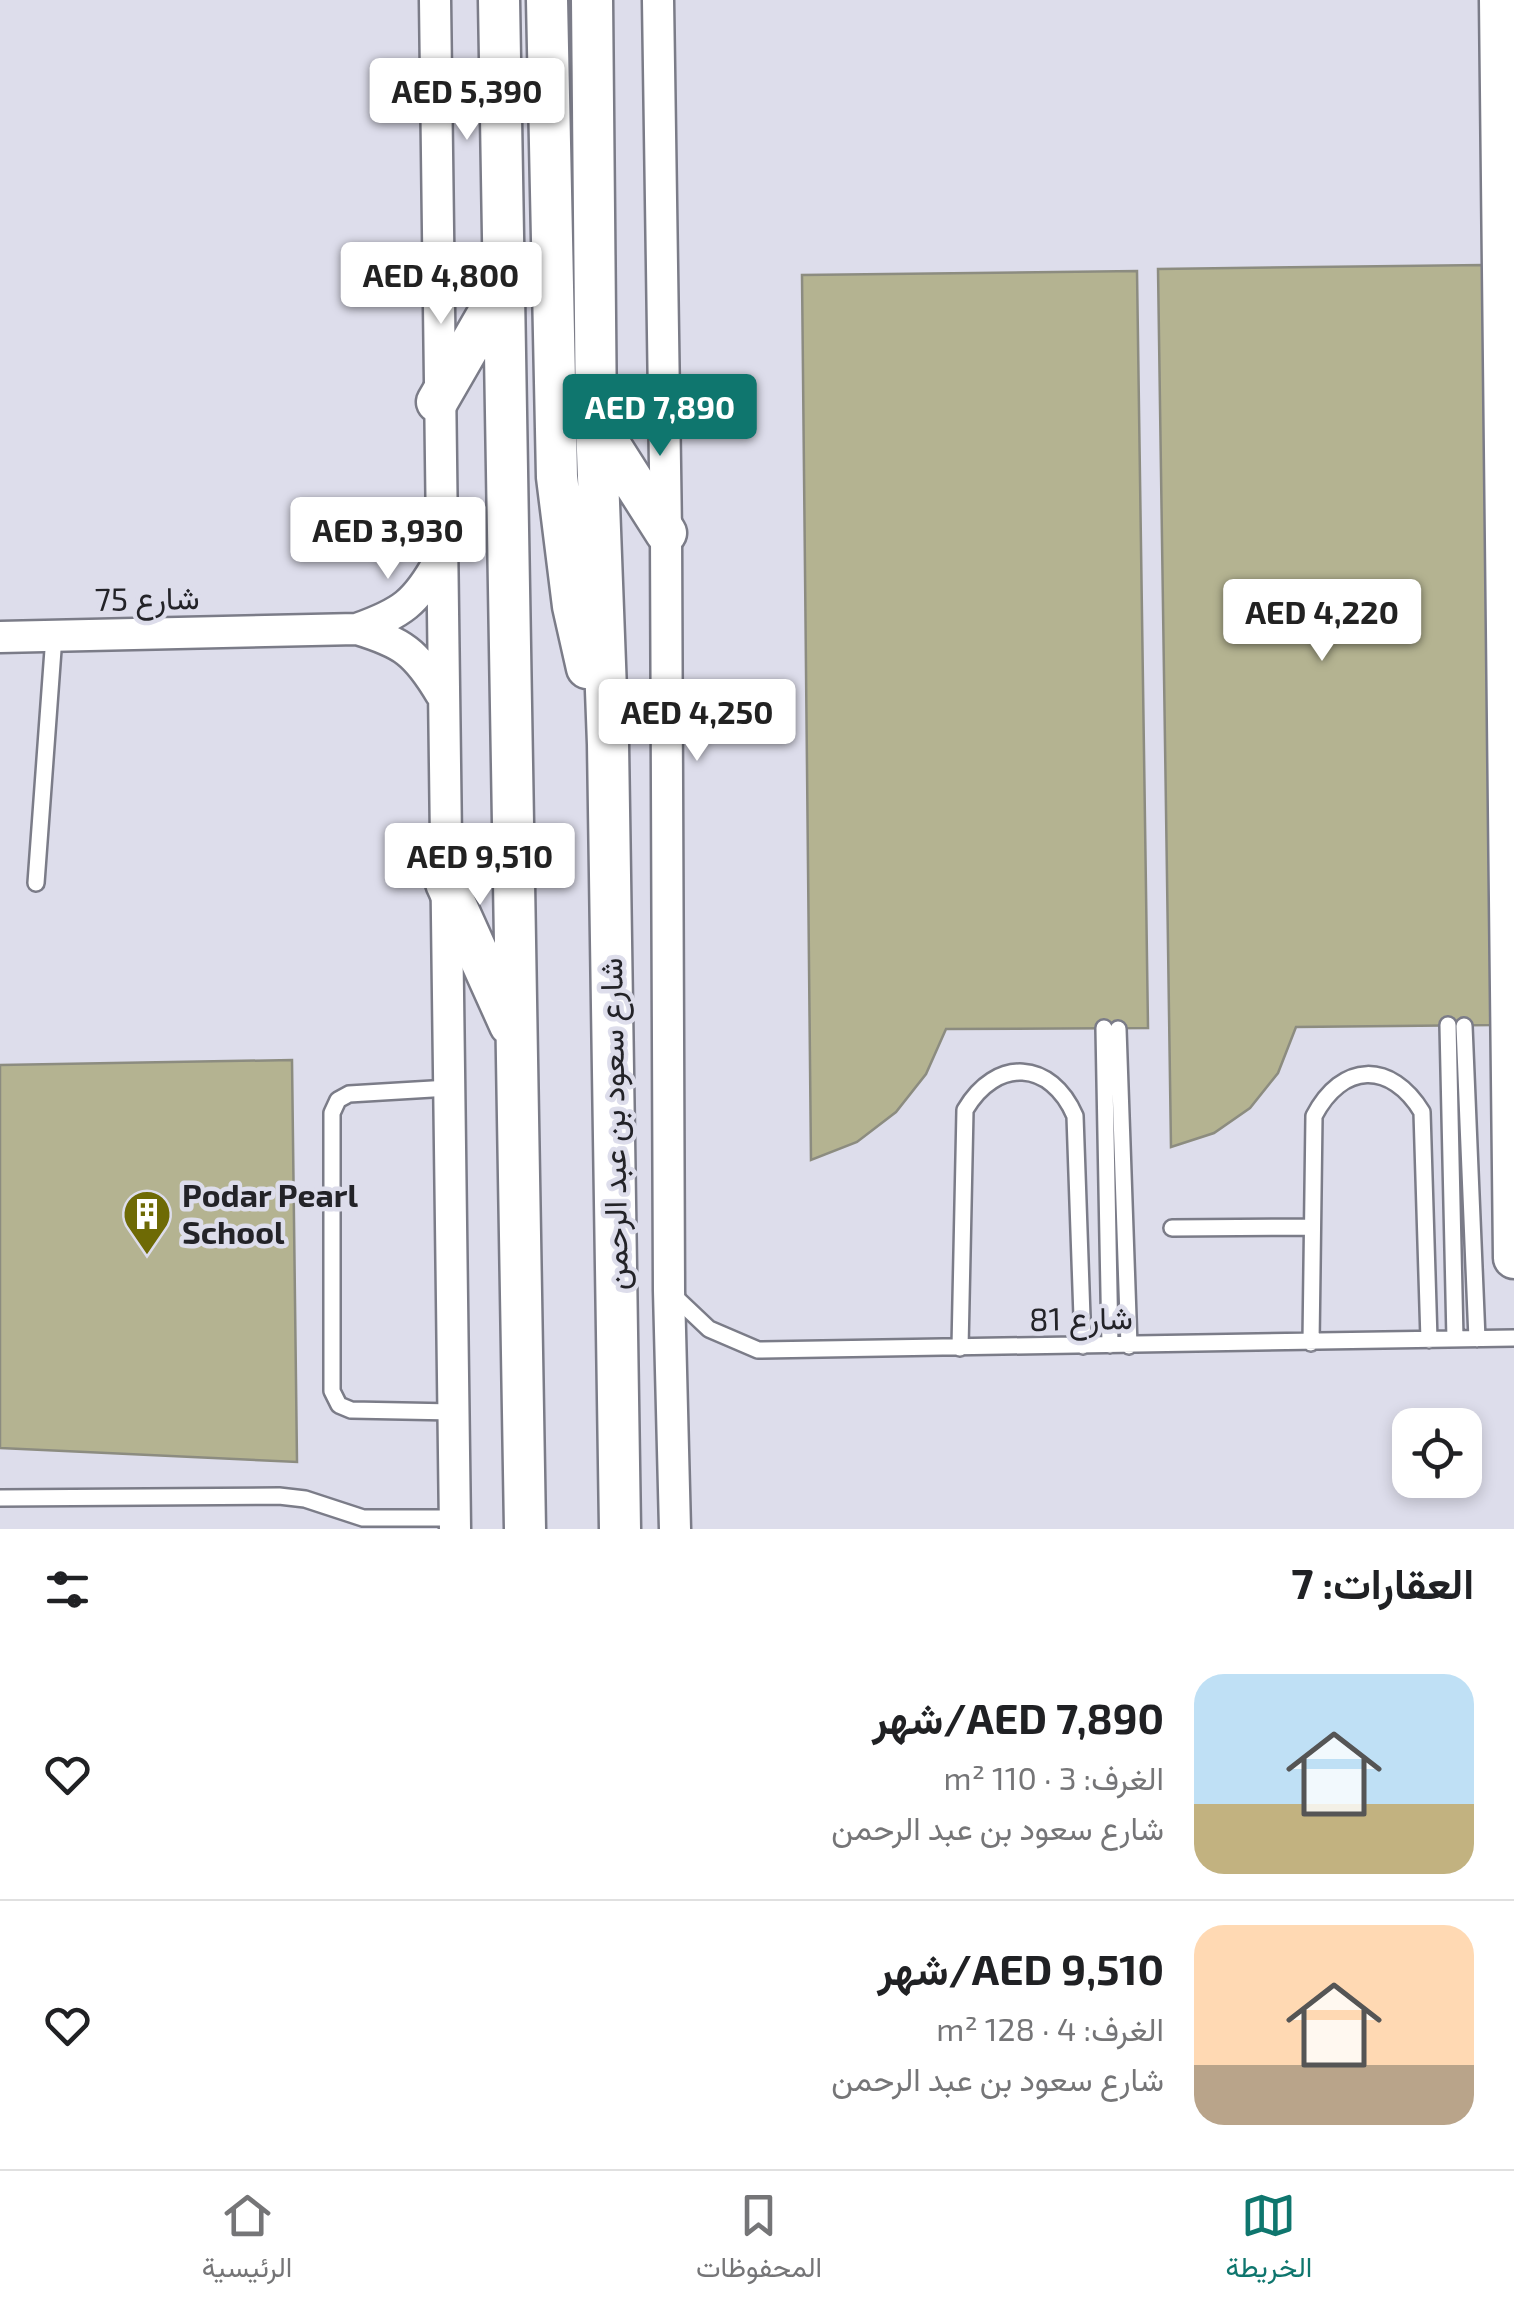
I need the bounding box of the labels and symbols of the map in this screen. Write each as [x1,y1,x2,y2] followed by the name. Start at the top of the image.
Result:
[353,58,581,143] pin: AED 5,390
[327,242,555,327] pin: AED 4,800
[546,374,774,459] pin: AED 7,890
[274,497,502,582] pin: AED 3,930
[94,577,200,622] street label: شارع 75
[1208,579,1436,664] pin: AED 4,220
[583,679,811,764] pin: AED 4,250
[366,823,594,908] pin: AED 9,510
[590,957,639,1291] street label: شارع سعود بن عبد الرحمن
[182,1175,358,1250] place label: Podar Pearl School
[121,1188,173,1256] building icon: Podar Pearl School
[1029,1297,1133,1342] street label: شارع 81

